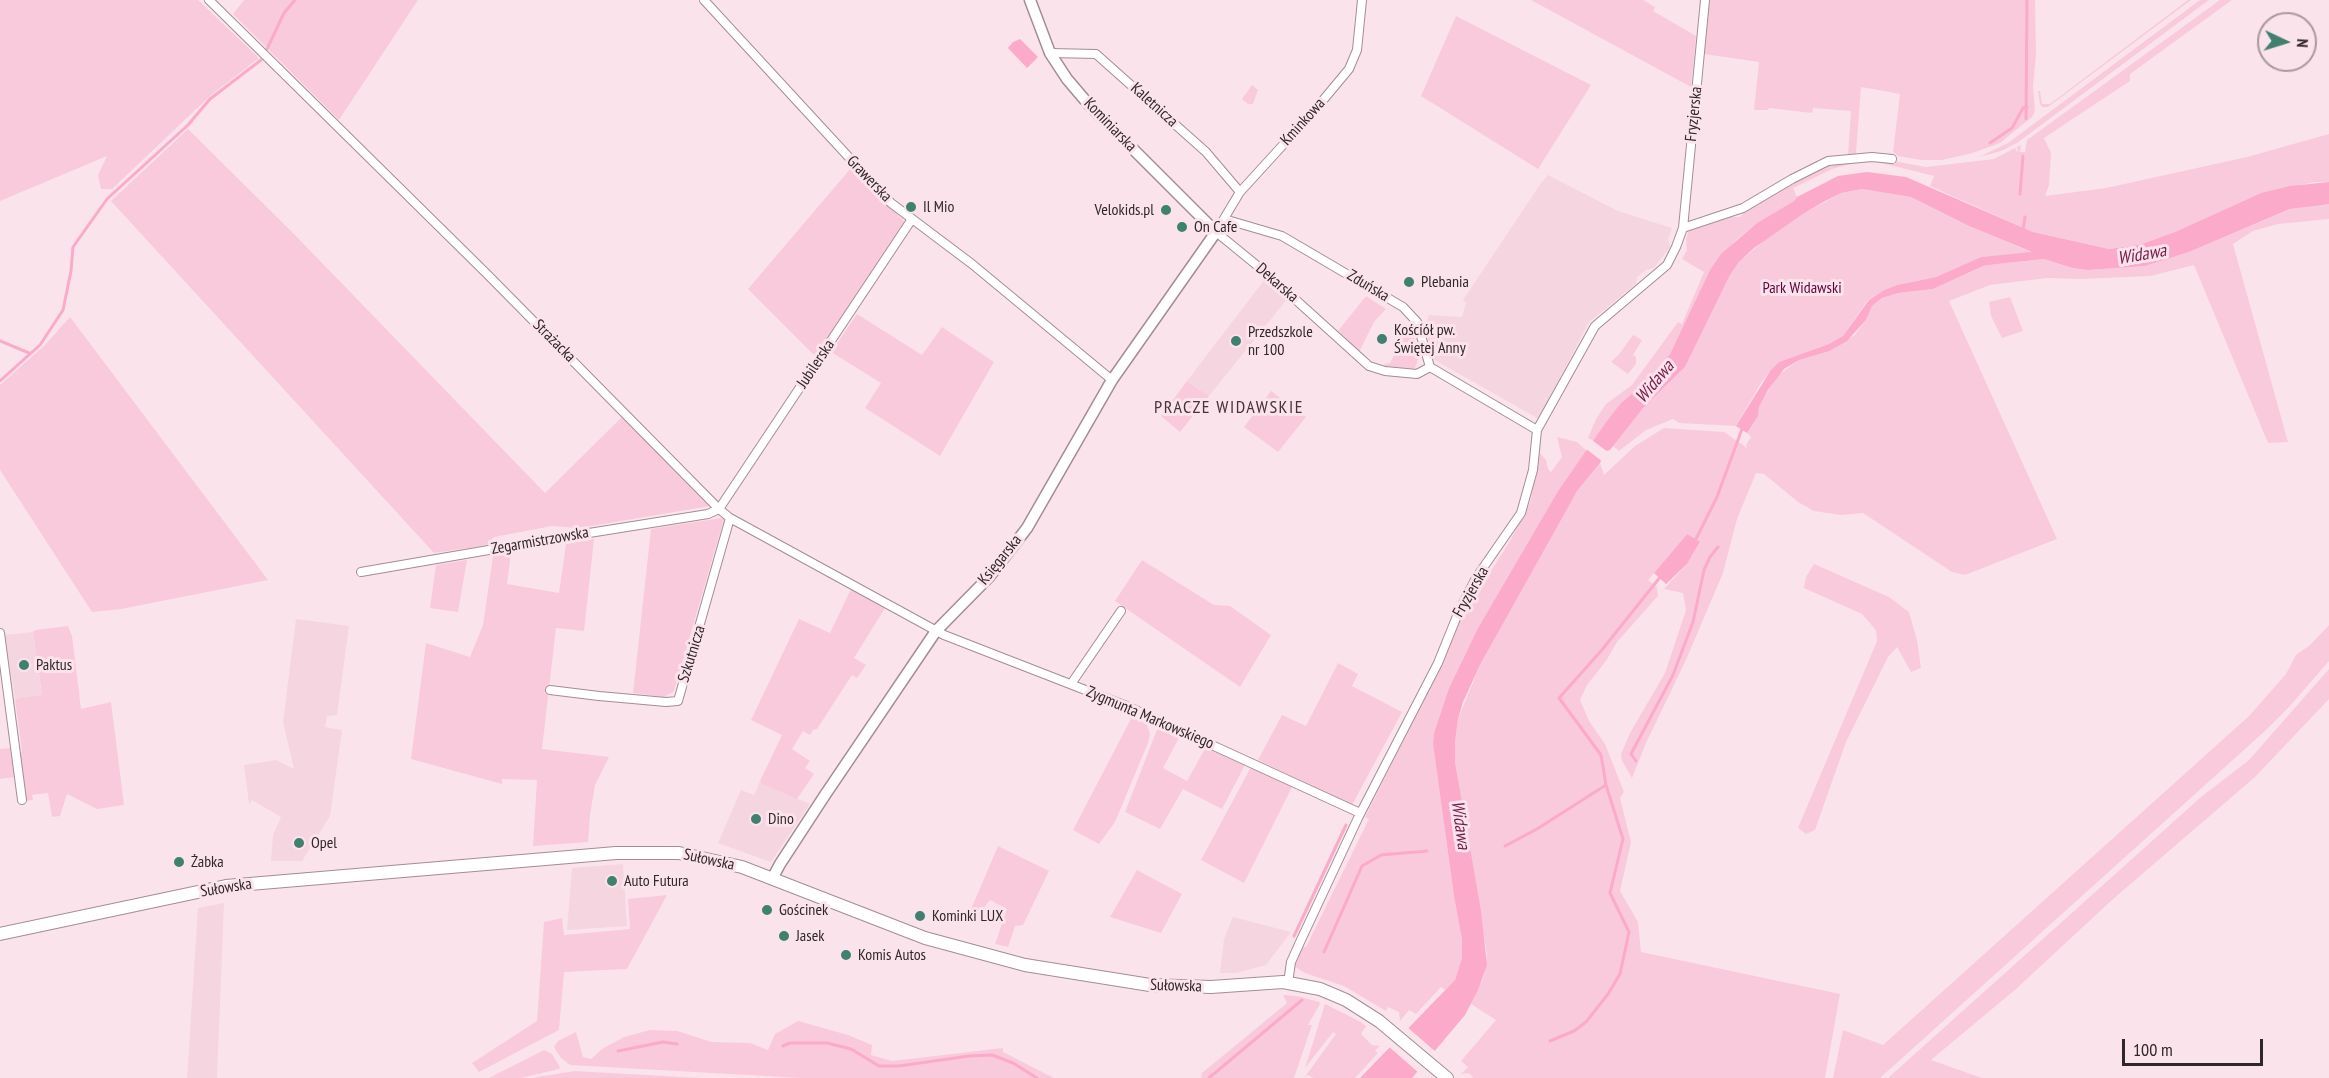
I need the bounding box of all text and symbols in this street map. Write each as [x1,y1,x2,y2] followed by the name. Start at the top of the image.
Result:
[2257,12,2317,72] north arrow
[2293,38,2313,48] text: N
[1126,79,1182,131] street label: Kaletnicza
[1682,86,1706,142] street label: Fryzjerska
[1080,94,1140,156] street label: Kominiarska
[1277,94,1329,150] street label: Kminkowa
[842,152,896,206] street label: Grawerska
[923,197,954,217] place label: Il Mio
[904,200,918,214] marker: Il Mio
[1095,200,1154,220] place label: Velokids.pl
[1159,203,1173,217] marker: Velokids.pl
[1194,217,1237,237] place label: On Cafe
[1175,220,1189,234] marker: On Cafe
[2116,240,2168,270] water label: Widawa
[1252,259,1302,307] street label: Dekarska
[1343,266,1393,306] street label: Zduńska
[1421,272,1469,292] place label: Plebania
[1402,275,1416,289] marker: Plebania
[1762,278,1842,298] park label: Park Widawski
[529,316,579,366] street label: Strażacka
[1394,320,1466,358] place label: Kościół pw. Świętej Anny
[1248,322,1313,360] place label: Przedszkole nr 100
[1375,332,1389,346] marker: Kościół pw. Świętej Anny
[1229,334,1243,348] marker: Przedszkole nr 100
[793,336,839,392] street label: Jubilerska
[1631,356,1679,408] water label: Widawa
[1154,397,1304,419] district label: PRACZE WIDAWSKIE
[490,523,590,559] street label: Zegarmistrzowska
[974,531,1026,589] street label: Księgarska
[1449,563,1493,621] street label: Fryzjerska
[674,623,710,685] street label: Szkutnicza
[36,655,72,675] place label: Paktus
[17,658,31,672] marker: Paktus
[1083,682,1217,754] street label: Zygmunta Markowskiego
[1446,799,1474,851] water label: Widawa
[768,809,794,829] place label: Dino
[749,812,763,826] marker: Dino
[311,833,337,853] place label: Opel
[292,836,306,850] marker: Opel
[682,845,736,875] street label: Sułowska
[191,852,224,872] place label: Żabka
[172,855,186,869] marker: Żabka
[624,871,689,891] place label: Auto Futura
[199,874,253,902] street label: Sułowska
[605,874,619,888] marker: Auto Futura
[779,900,828,920] place label: Gościnek
[760,903,774,917] marker: Gościnek
[932,906,1003,926] place label: Kominki LUX
[913,909,927,923] marker: Kominki LUX
[796,926,824,946] place label: Jasek
[777,929,791,943] marker: Jasek
[858,945,926,965] place label: Komis Autos
[839,948,853,962] marker: Komis Autos
[1150,976,1202,996] street label: Sułowska
[2125,1027,2266,1065] scale bar
[2133,1038,2173,1061] text: 100 m

